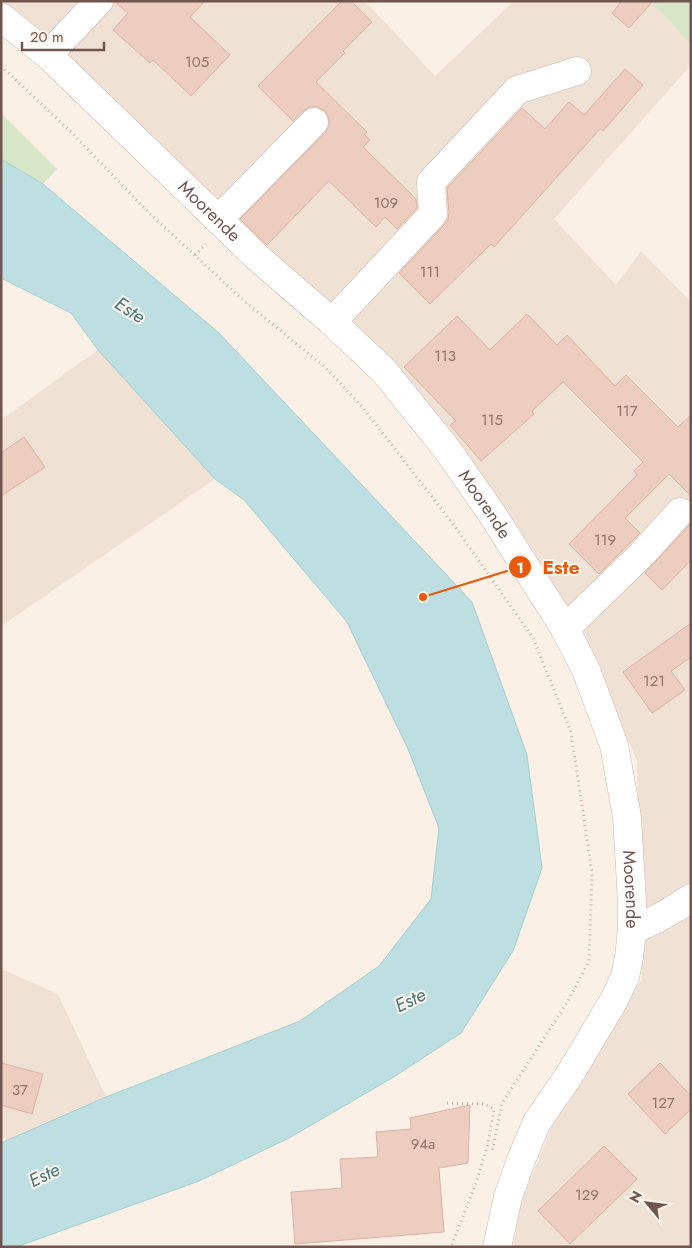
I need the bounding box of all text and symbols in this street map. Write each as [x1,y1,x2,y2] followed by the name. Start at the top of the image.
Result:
[22,20,105,52] scale bar
[30,26,64,48] text: 20 m
[185,51,209,73] house number: 105
[172,174,247,248] street label: Moorende
[374,192,398,214] house number: 109
[420,261,440,283] house number: 111
[109,290,151,330] water label: Este
[434,345,456,367] house number: 113
[616,400,638,422] house number: 117
[481,409,503,431] house number: 115
[452,464,518,544] street label: Moorende
[594,529,616,551] house number: 119
[508,550,590,584] callout: Este
[542,554,580,581] text: Este
[516,557,524,579] text: 1
[643,670,665,692] house number: 121
[616,849,645,928] street label: Moorende
[390,981,431,1019] water label: Este
[12,1079,28,1101] house number: 37
[651,1092,675,1114] house number: 127
[411,1133,435,1155] house number: 94a
[24,1156,65,1194] water label: Este
[622,1178,672,1228] north arrow
[575,1184,599,1206] house number: 129
[624,1187,647,1206] text: N

